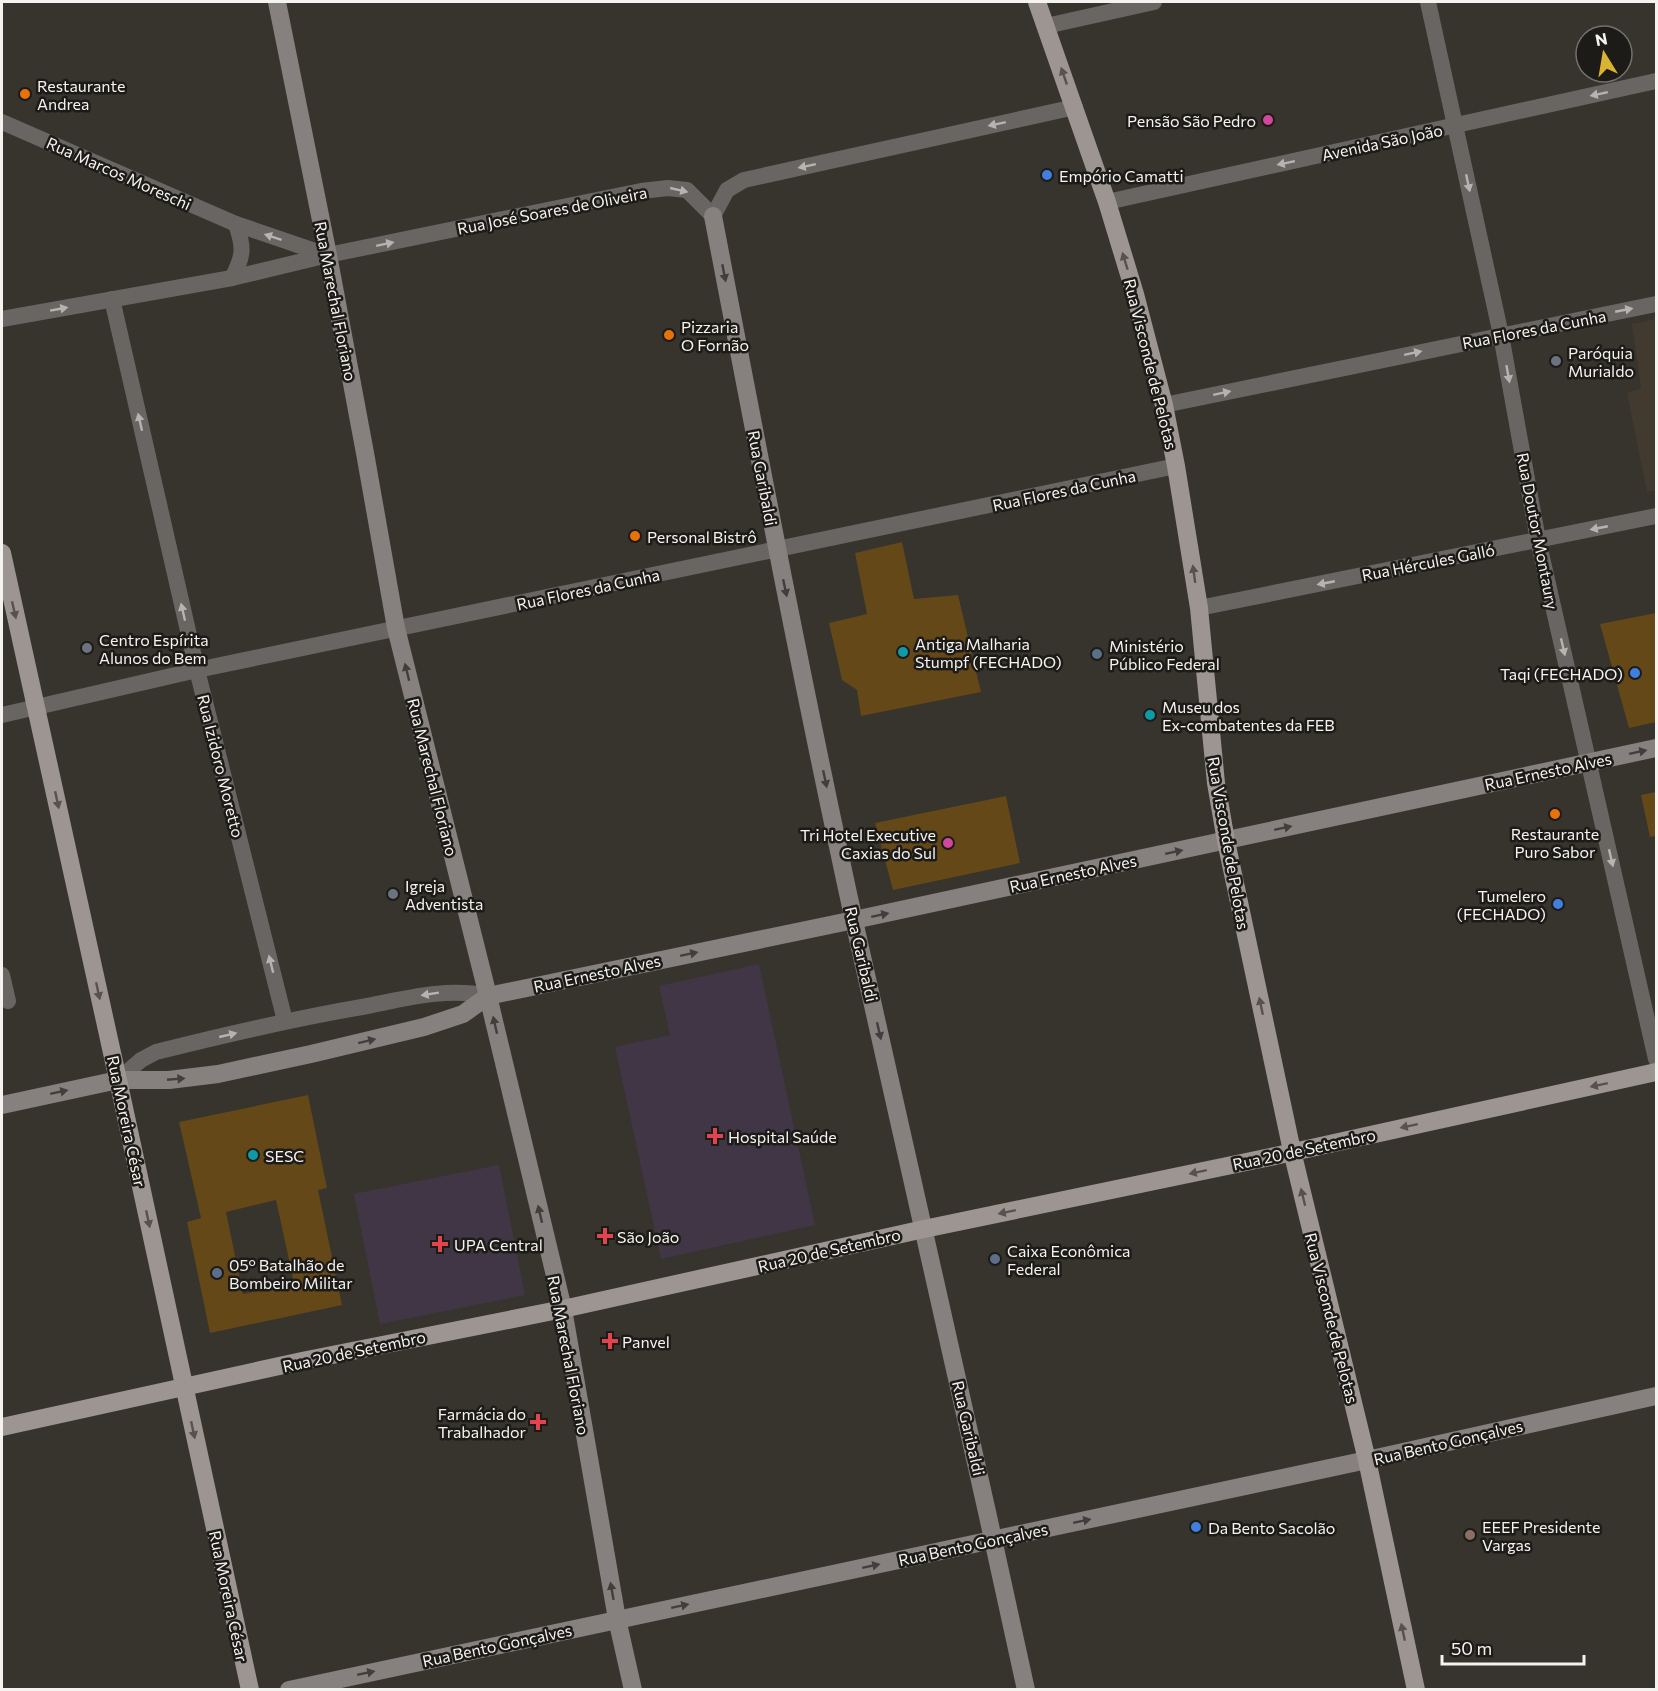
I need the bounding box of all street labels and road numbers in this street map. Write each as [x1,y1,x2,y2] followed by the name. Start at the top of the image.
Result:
[1320,120,1444,164] street label: Avenida São João
[44,133,194,213] street label: Rua Marcos Moreschi
[455,182,649,238] street label: Rua José Soares de Oliveira
[311,220,361,382] street label: Rua Marechal Floriano
[1121,277,1181,451] street label: Rua Visconde de Pelotas
[1461,306,1607,352] street label: Rua Flores da Cunha
[744,429,782,527] street label: Rua Garibaldi
[1513,451,1563,611] street label: Rua Doutor Montaury
[991,466,1137,514] street label: Rua Flores da Cunha
[1360,540,1496,584] street label: Rua Hércules Galló
[515,565,661,613] street label: Rua Flores da Cunha
[194,692,248,840] street label: Rua Izidoro Moretto
[404,696,462,858] street label: Rua Marechal Floriano
[1483,748,1613,794] street label: Rua Ernesto Alves
[1204,755,1254,931] street label: Rua Visconde de Pelotas
[1008,850,1138,896] street label: Rua Ernesto Alves
[842,905,882,1003] street label: Rua Garibaldi
[532,950,662,996] street label: Rua Ernesto Alves
[104,1054,150,1189] street label: Rua Moreira César
[1231,1125,1377,1173] street label: Rua 20 de Setembro
[756,1224,902,1276] street label: Rua 20 de Setembro
[1302,1231,1362,1405] street label: Rua Visconde de Pelotas
[544,1274,594,1436] street label: Rua Marechal Floriano
[281,1327,427,1375] street label: Rua 20 de Setembro
[949,1379,989,1477] street label: Rua Garibaldi
[1372,1416,1524,1468] street label: Rua Bento Gonçalves
[896,1519,1050,1569] street label: Rua Bento Gonçalves
[206,1529,252,1664] street label: Rua Moreira César
[420,1620,574,1670] street label: Rua Bento Gonçalves

